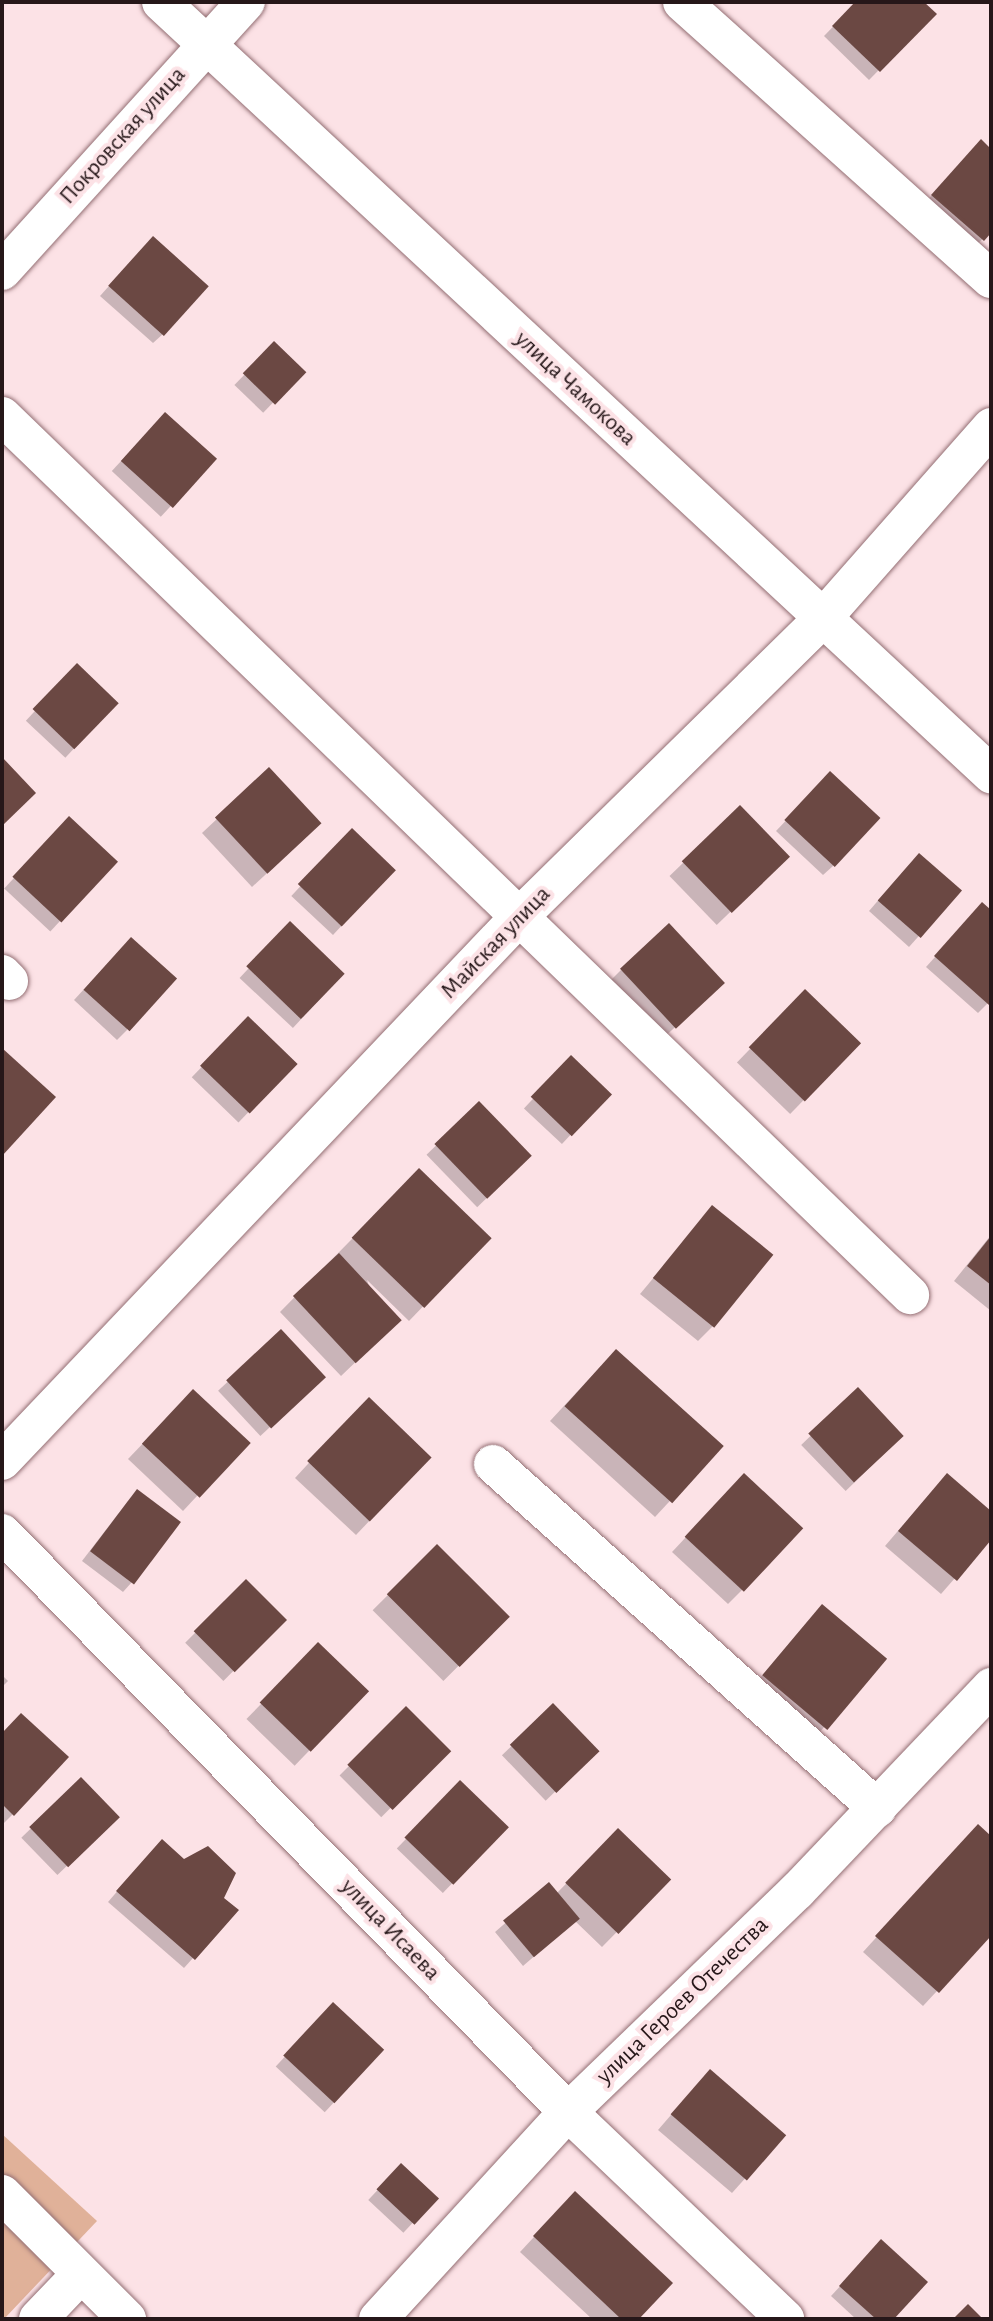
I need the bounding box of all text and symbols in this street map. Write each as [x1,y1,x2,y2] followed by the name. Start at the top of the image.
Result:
[54,61,192,211] street label: Покровская улица
[508,325,642,453] street label: улица Чамокова
[435,881,557,1005] street label: Майская улица
[334,1873,446,1987] street label: улица Исаева
[591,1911,775,2091] street label: улица Героев Отечества

